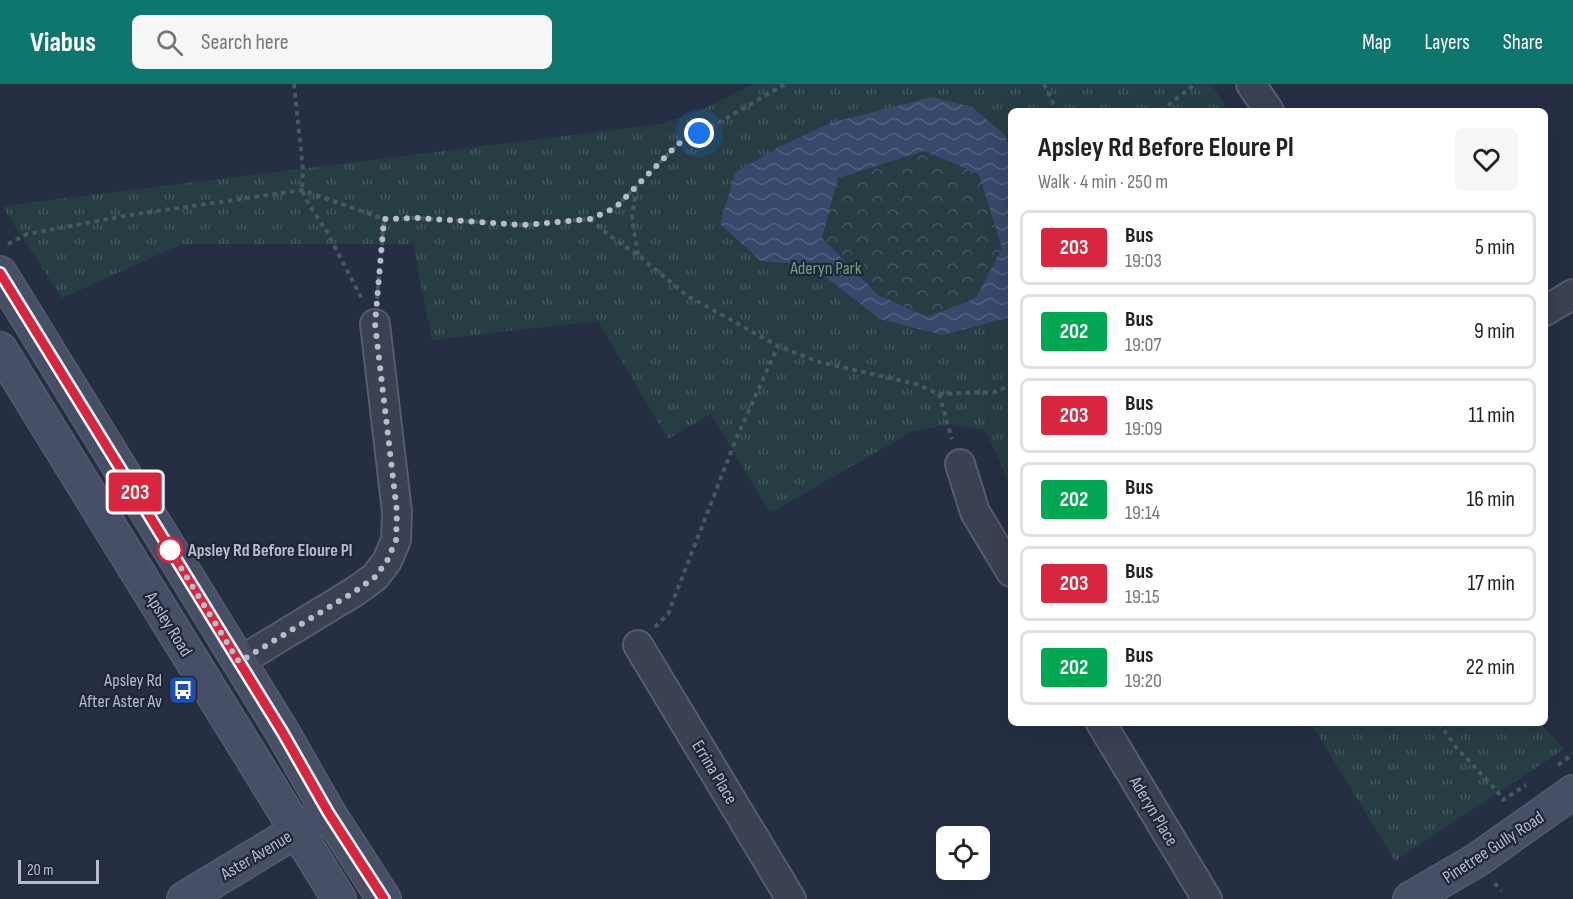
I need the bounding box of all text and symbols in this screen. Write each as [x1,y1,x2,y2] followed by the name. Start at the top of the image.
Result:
[132,15,552,69] search box
[30,26,96,59] text: Viabus
[153,26,186,59] icon: search
[201,29,288,56] text: Search here
[1362,30,1391,55] text: Map
[1424,30,1470,55] text: Layers
[1503,30,1543,55] text: Share
[684,118,714,148] your location
[1455,128,1518,191] button: heart
[1038,131,1294,164] text: Apsley Rd Before Eloure Pl
[1038,170,1168,194] text: Walk · 4 min · 250 m
[1125,222,1154,249] text: Bus
[1475,234,1515,261] text: 5 min
[1060,235,1088,260] text: 203
[1125,249,1162,273] text: 19:03
[789,258,862,279] park label: Aderyn Park
[1125,306,1154,333] text: Bus
[1474,318,1515,345] text: 9 min
[1060,319,1088,344] text: 202
[1125,333,1162,357] text: 19:07
[1125,390,1154,417] text: Bus
[1468,402,1515,429] text: 11 min
[1060,403,1088,428] text: 203
[1125,417,1162,441] text: 19:09
[100,472,170,512] line badge: 203
[1125,474,1154,501] text: Bus
[121,480,149,505] text: 203
[1467,486,1515,513] text: 16 min
[1060,487,1088,512] text: 202
[1125,501,1160,525] text: 19:14
[157,537,183,563] marker: Apsley Rd Before Eloure Pl
[187,540,352,561] place label: Apsley Rd Before Eloure Pl
[1125,558,1154,585] text: Bus
[1467,570,1515,597] text: 17 min
[1060,571,1088,596] text: 203
[1125,585,1160,609] text: 19:15
[140,587,197,660] street label: Apsley Road
[1125,642,1154,669] text: Bus
[1466,654,1515,681] text: 22 min
[1060,655,1088,680] text: 202
[1125,669,1162,693] text: 19:20
[78,670,162,712] place label: Apsley Rd After Aster Av
[167,674,199,706] bus stop icon: Apsley Rd After Aster Av
[687,736,742,808] street label: Errina Place
[1124,772,1182,850] street label: Aderyn Place
[1439,807,1548,888] street label: Pinetree Gully Road
[216,826,295,885] street label: Aster Avenue
[936,826,990,880] map controls
[936,826,990,880] button: locate
[18,857,99,884] scale bar
[27,861,54,880] text: 20 m

